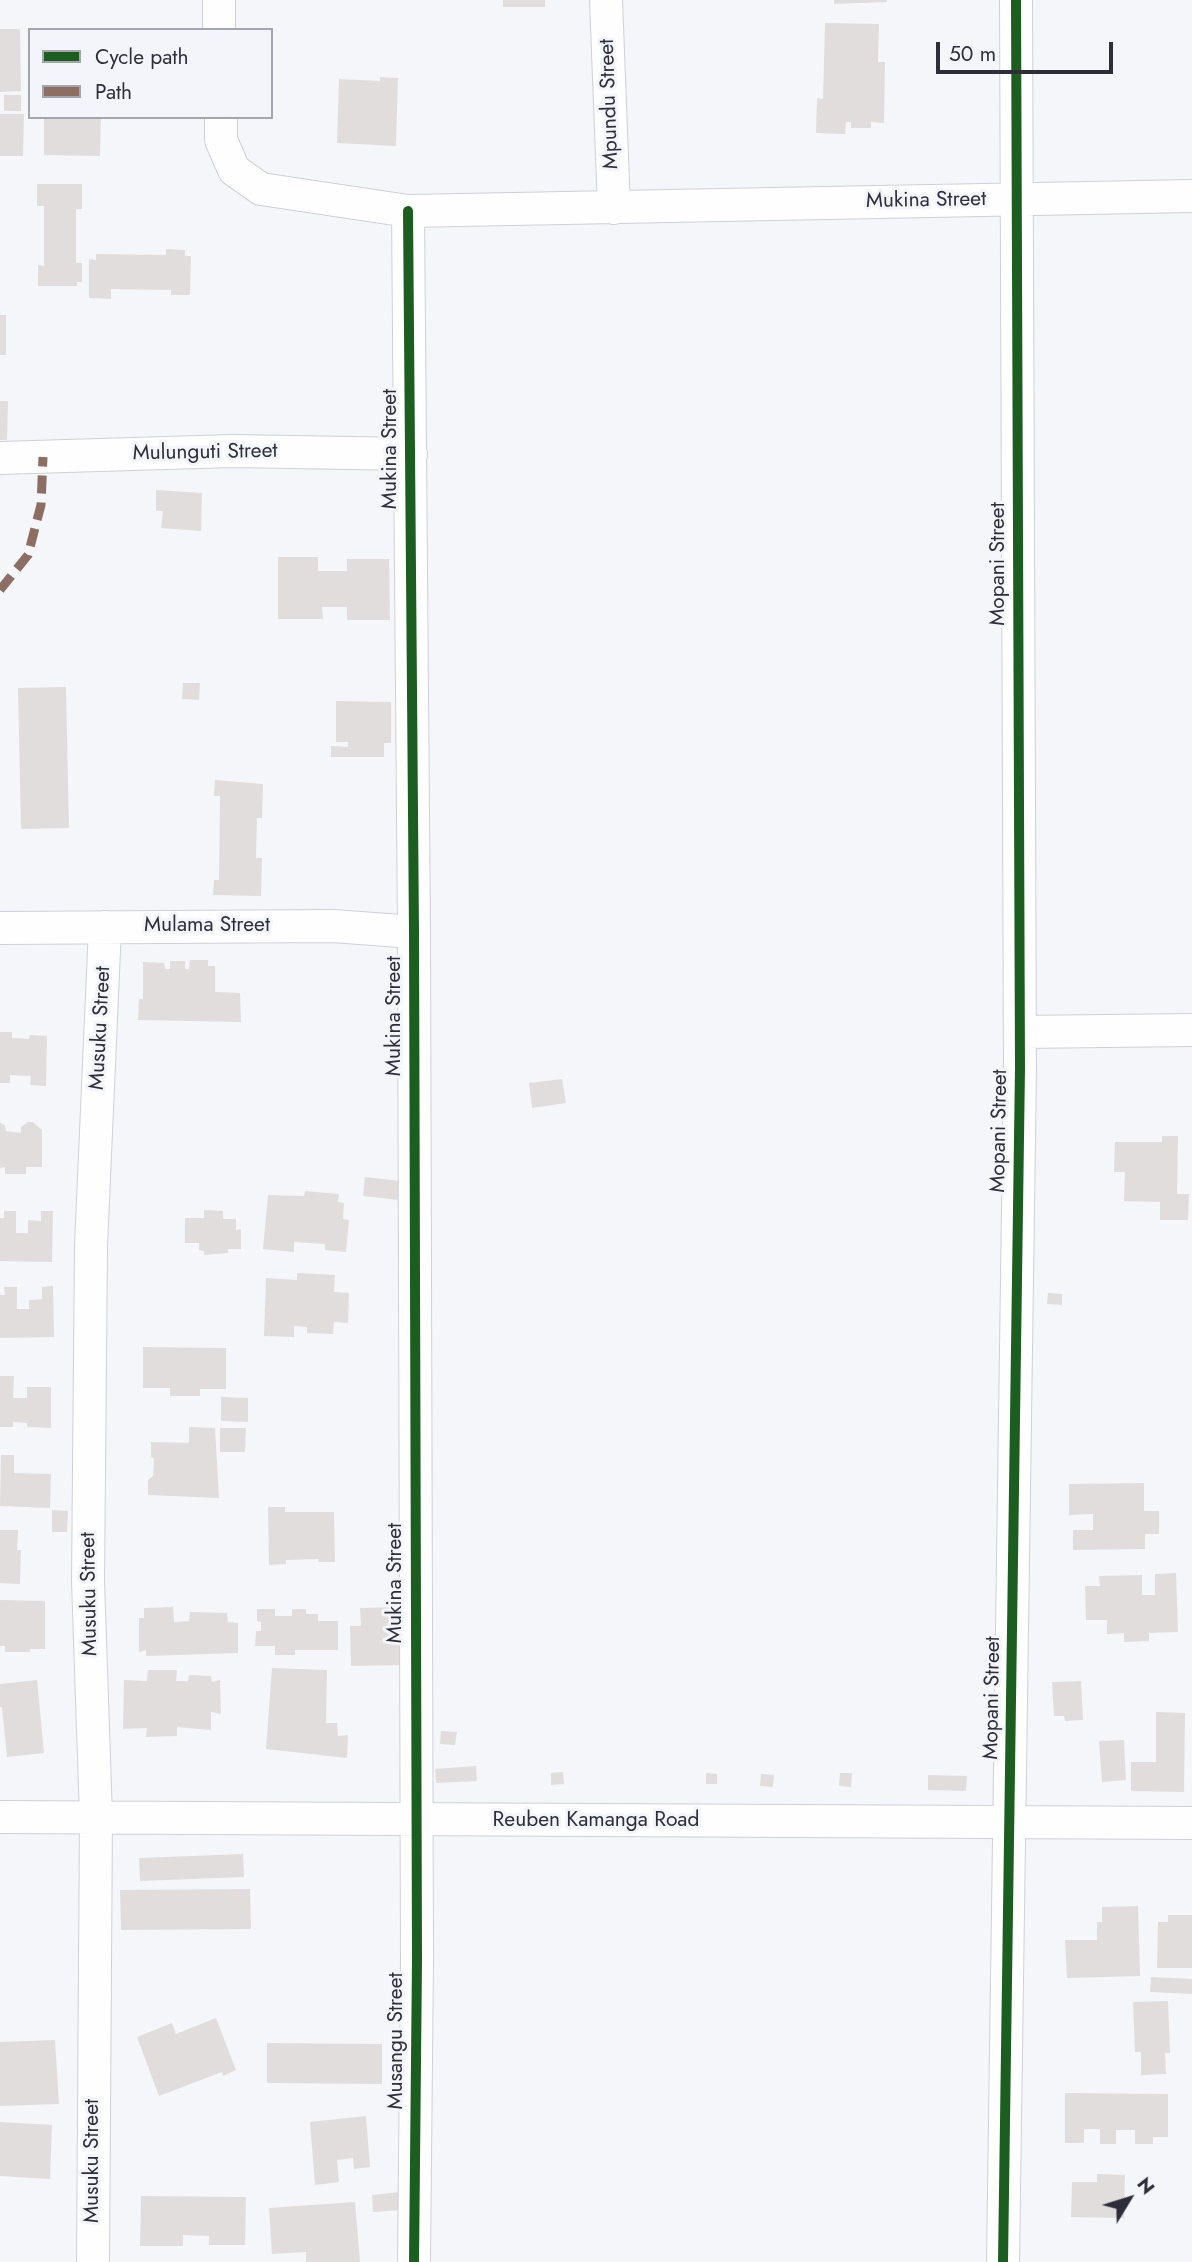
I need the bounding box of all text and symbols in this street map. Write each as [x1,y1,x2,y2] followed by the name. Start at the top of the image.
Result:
[28,28,273,119] legend
[940,28,1117,72] scale bar
[595,38,625,170] street label: Mpundu Street
[949,39,996,69] text: 50 m
[95,42,188,72] text: Cycle path
[95,77,132,107] text: Path
[866,187,986,215] street label: Mukina Street
[378,389,404,509] street label: Mukina Street
[132,439,278,467] street label: Mulunguti Street
[986,502,1012,626] street label: Mopani Street
[144,913,270,939] street label: Mulama Street
[382,956,408,1076] street label: Mukina Street
[85,965,117,1091] street label: Musuku Street
[986,1069,1014,1193] street label: Mopani Street
[383,1523,409,1643] street label: Mukina Street
[76,1532,104,1656] street label: Musuku Street
[979,1636,1007,1760] street label: Mopani Street
[493,1808,699,1834] street label: Reuben Kamanga Road
[384,1972,410,2110] street label: Musangu Street
[80,2099,106,2223] street label: Musuku Street
[1094,2164,1164,2234] north arrow
[1131,2172,1161,2200] text: N

